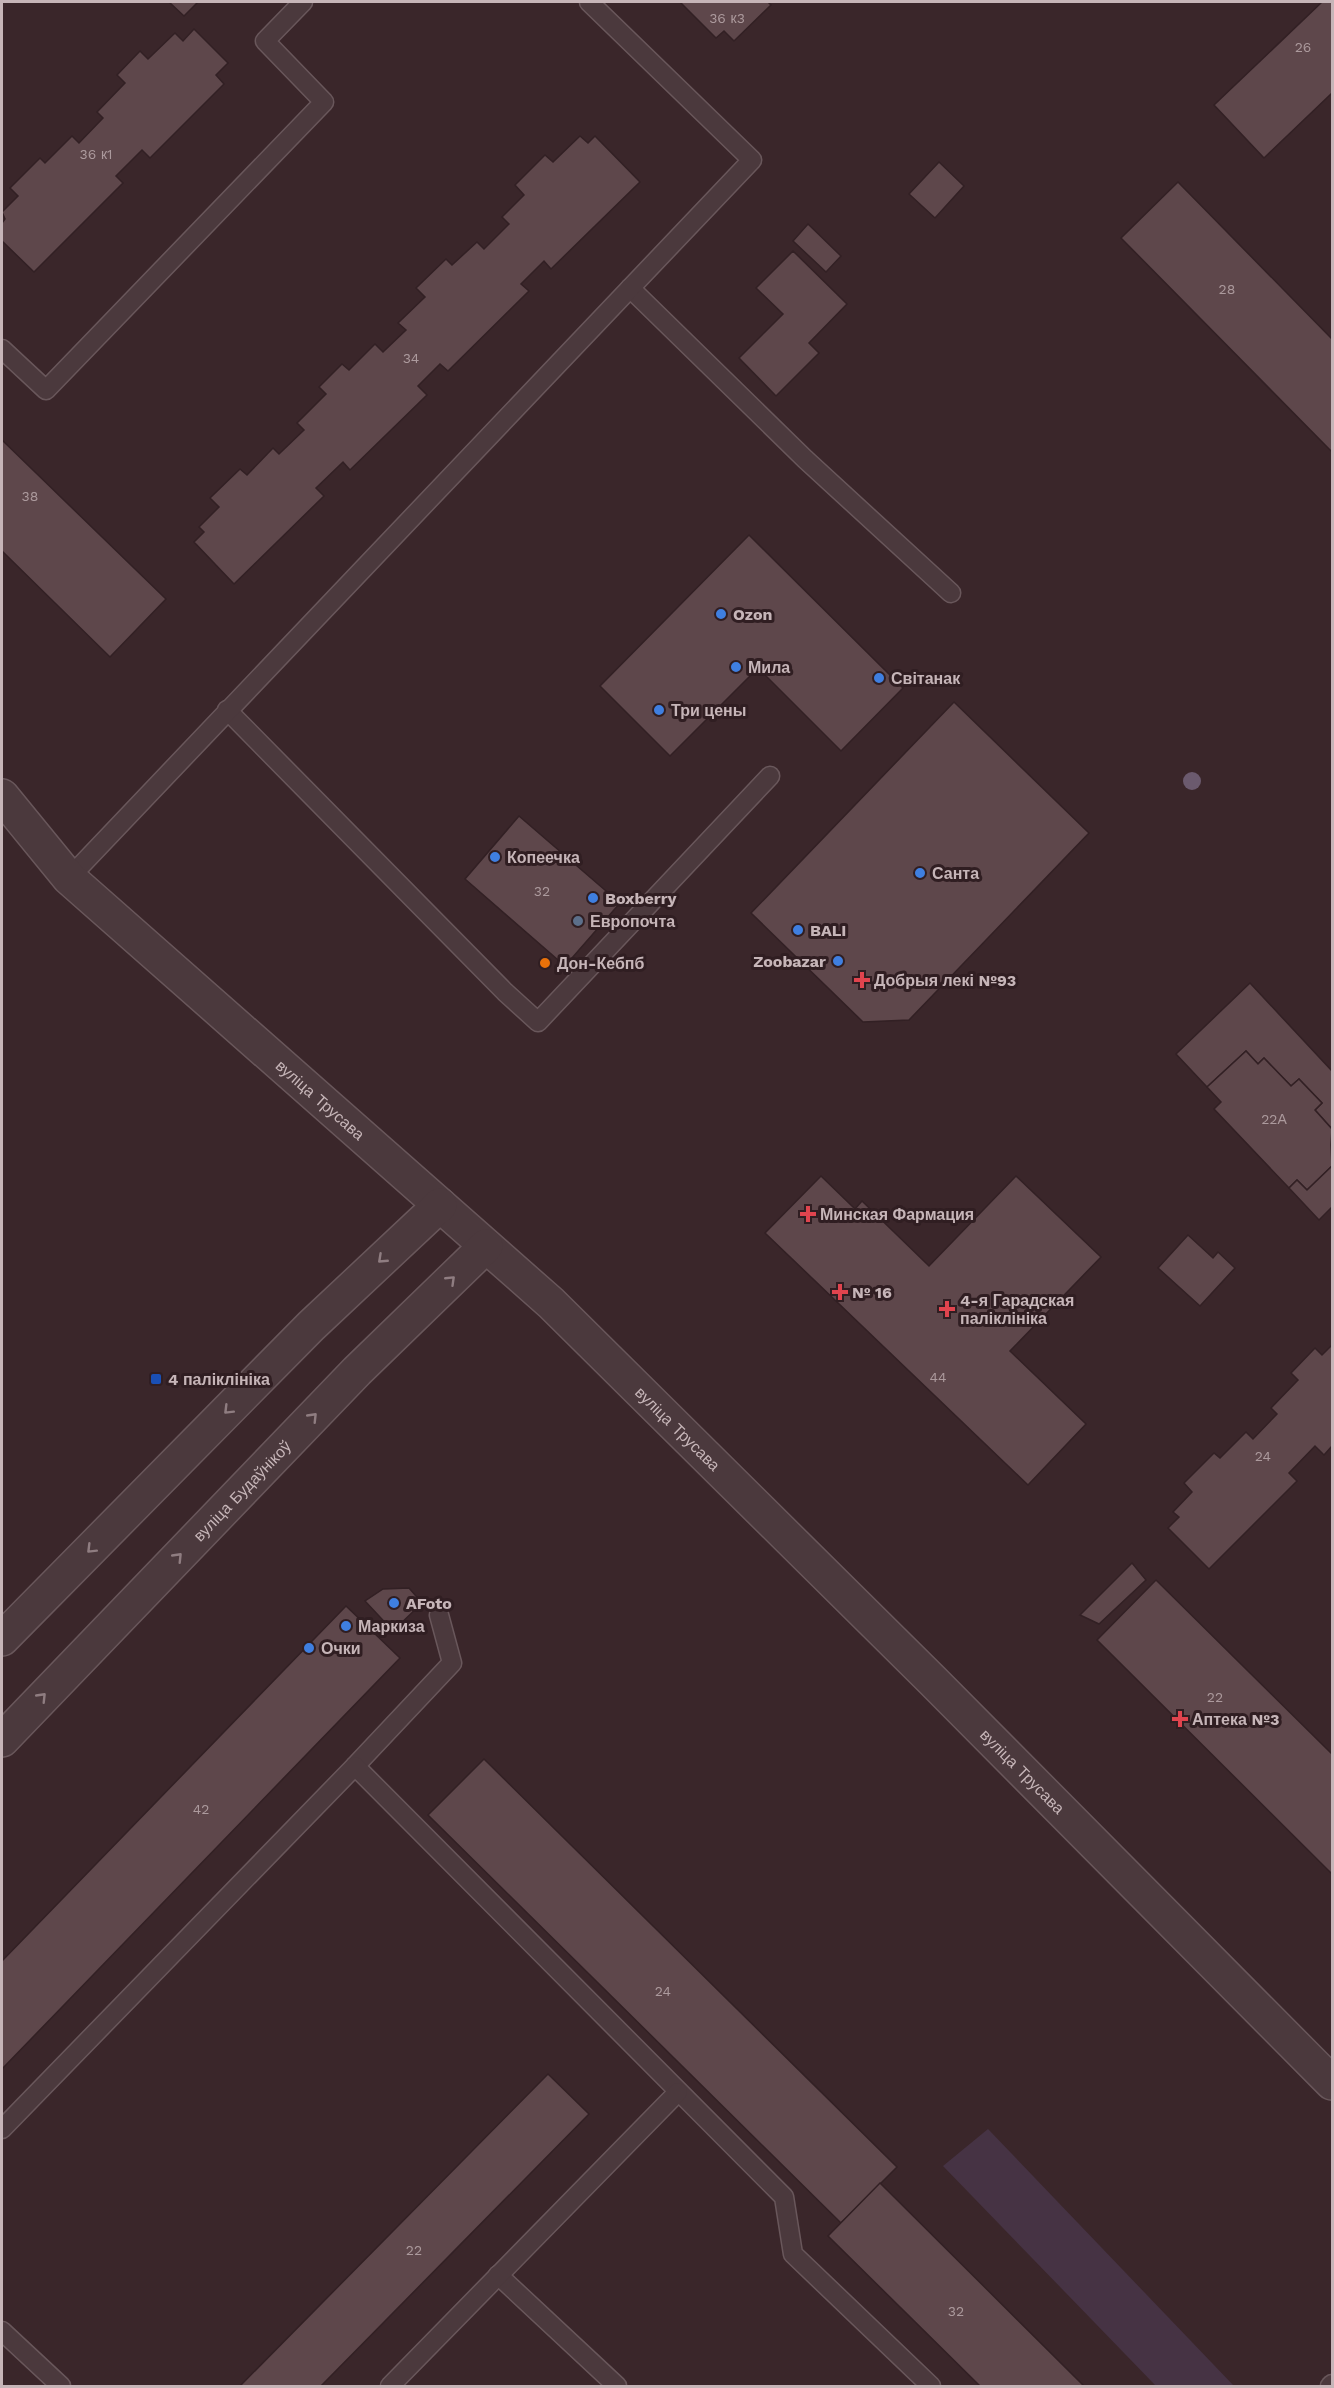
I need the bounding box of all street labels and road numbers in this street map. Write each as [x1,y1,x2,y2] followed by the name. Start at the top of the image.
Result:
[272,1056,368,1144] street label: вуліца Трусава
[631,1383,724,1475] street label: вуліца Трусава
[189,1437,295,1545] street label: вуліца Будаўнікоў
[976,1725,1068,1818] street label: вуліца Трусава

